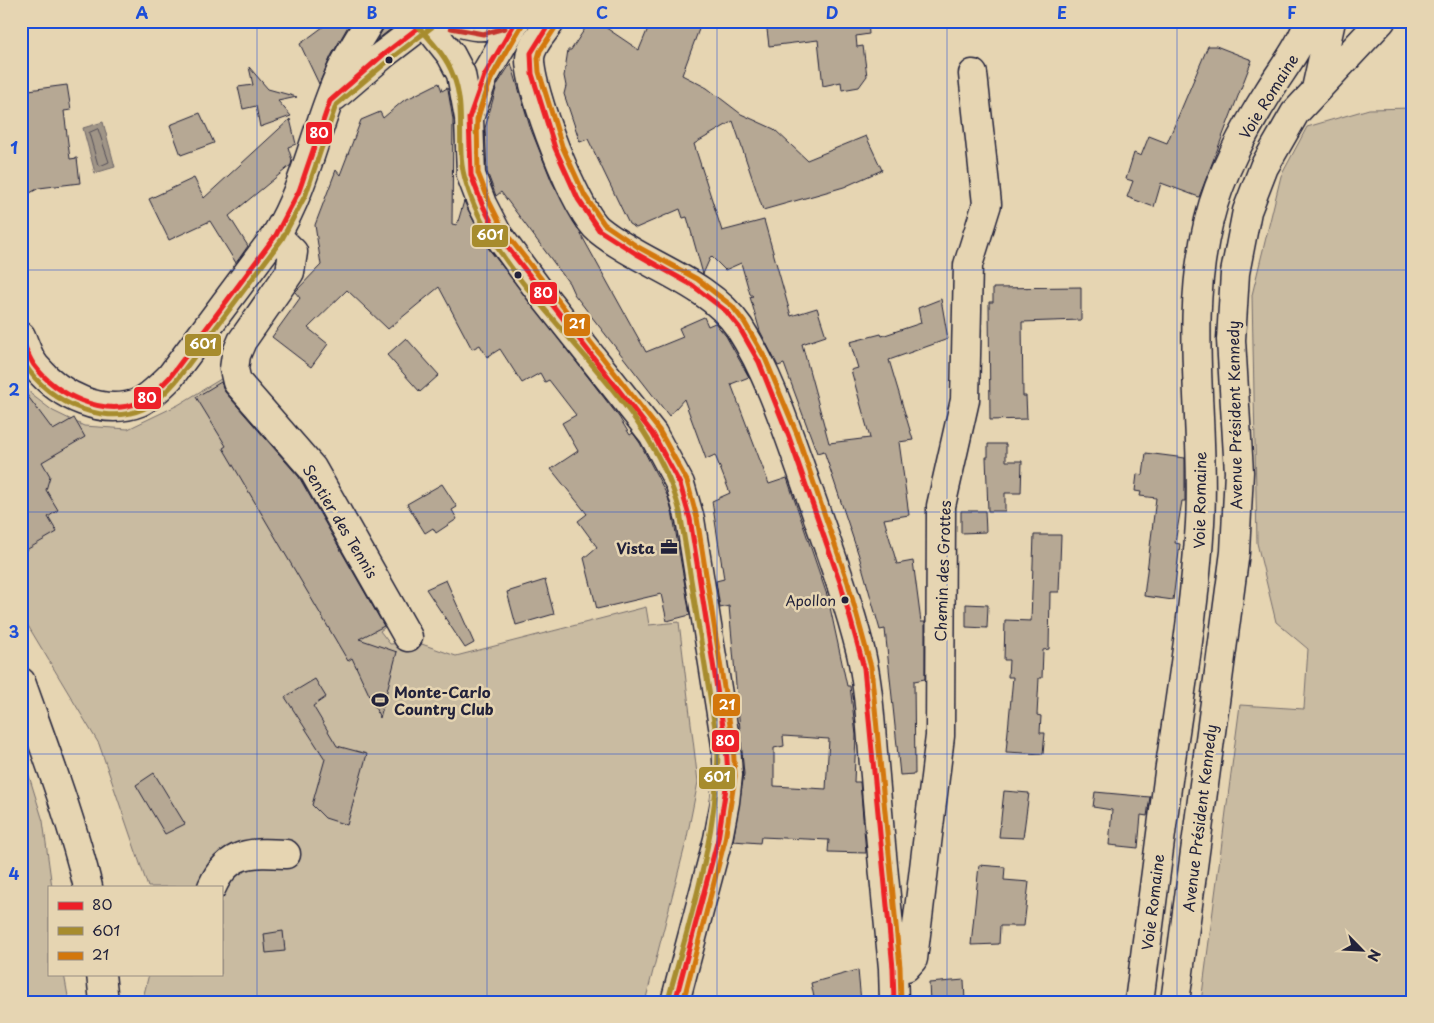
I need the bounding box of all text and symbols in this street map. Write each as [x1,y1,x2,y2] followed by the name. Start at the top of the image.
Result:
[136,0,149,24] text: A
[367,0,378,24] text: B
[596,0,608,24] text: C
[826,0,838,24] text: D
[1057,0,1067,24] text: E
[1287,0,1297,24] text: F
[1233,49,1303,143] street label: Voie Romaine
[384,55,394,65] unlabelled marker
[305,121,333,145] line badge: 80
[309,122,329,143] text: 80
[10,135,18,159] text: 1
[471,224,509,248] line badge: 601
[477,224,504,245] text: 601
[513,270,523,280] unlabelled marker
[529,281,558,305] line badge: 80
[533,282,553,303] text: 80
[563,313,591,337] line badge: 21
[569,313,586,334] text: 21
[1221,320,1247,510] street label: Avenue Président Kennedy
[184,333,222,357] line badge: 601
[190,333,217,354] text: 601
[8,377,20,401] text: 2
[133,386,162,410] line badge: 80
[137,387,157,408] text: 80
[1187,451,1211,549] street label: Voie Romaine
[298,460,384,583] street label: Sentier des Tennis
[928,500,956,642] street label: Chemin des Grottes
[616,536,655,559] place label: Vista
[659,537,679,557] office icon: Vista
[785,590,836,611] place label: Apollon
[840,595,850,605] marker: Apollon
[9,619,19,643] text: 3
[394,680,494,720] place label: Monte-Carlo Country Club
[370,690,390,710] sports icon: Monte-Carlo Country Club
[712,693,741,717] line badge: 21
[719,694,736,715] text: 21
[1176,723,1222,913] street label: Avenue Président Kennedy
[711,729,740,753] line badge: 80
[715,730,735,751] text: 80
[698,766,736,790] line badge: 601
[704,766,731,787] text: 601
[1135,852,1169,952] street label: Voie Romaine
[9,861,20,885] text: 4
[48,886,222,976] legend
[92,892,112,915] text: 80
[92,918,120,941] text: 601
[1336,926,1386,976] north arrow
[92,942,109,965] text: 21
[1362,946,1386,965] text: N

